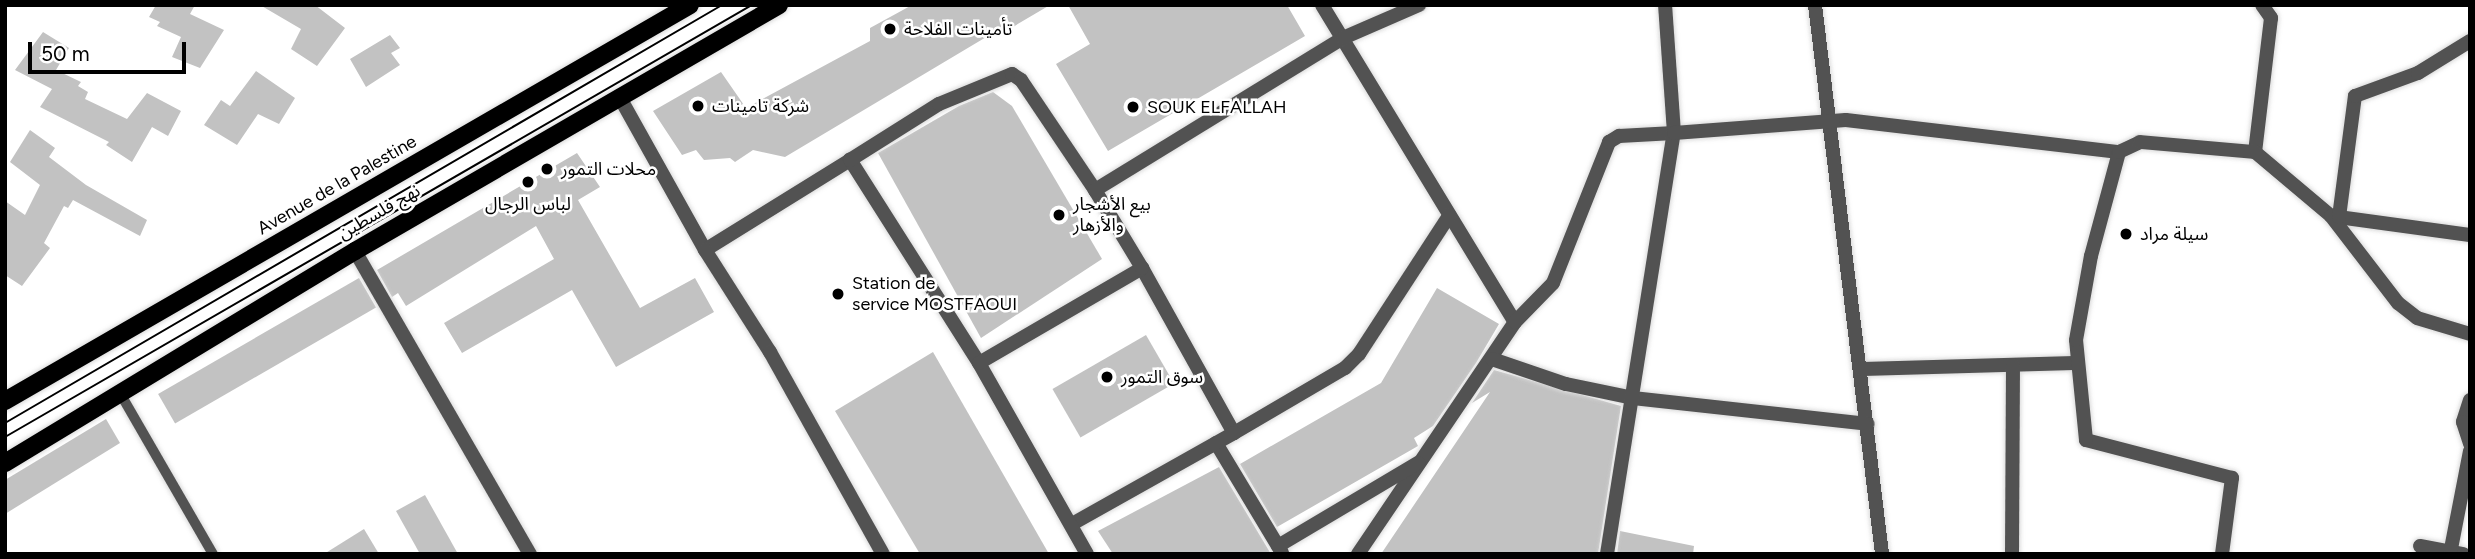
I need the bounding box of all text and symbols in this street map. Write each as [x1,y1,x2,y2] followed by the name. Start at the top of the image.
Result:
[904,18,1012,40] place label: تأمينات الفلاحة
[882,21,898,37] marker: تأمينات الفلاحة
[32,28,189,72] scale bar
[41,41,90,66] text: 50 m
[712,95,809,117] place label: شركة تامينات
[1147,96,1287,118] place label: SOUK ELFALLAH
[690,98,706,114] marker: شركة تامينات
[1125,99,1141,115] marker: SOUK ELFALLAH
[254,131,420,239] street label: Avenue de la Palestine
[561,158,656,180] place label: محلات التمور
[539,161,555,177] marker: محلات التمور
[520,174,536,190] marker: لباس الرجال
[334,180,424,244] street label: نهج فلسطين
[485,193,571,215] place label: لباس الرجال
[1073,194,1151,236] place label: بيع الأشجار والأزهار
[1051,207,1067,223] marker: بيع الأشجار والأزهار
[2140,223,2208,245] place label: سيلة مراد
[2118,226,2134,242] marker: سيلة مراد
[852,273,1017,316] place label: Station de service MOSTFAOUI
[830,286,846,302] marker: Station de service MOSTFAOUI
[1121,366,1203,388] place label: سوق التمور
[1099,369,1115,385] marker: سوق التمور

